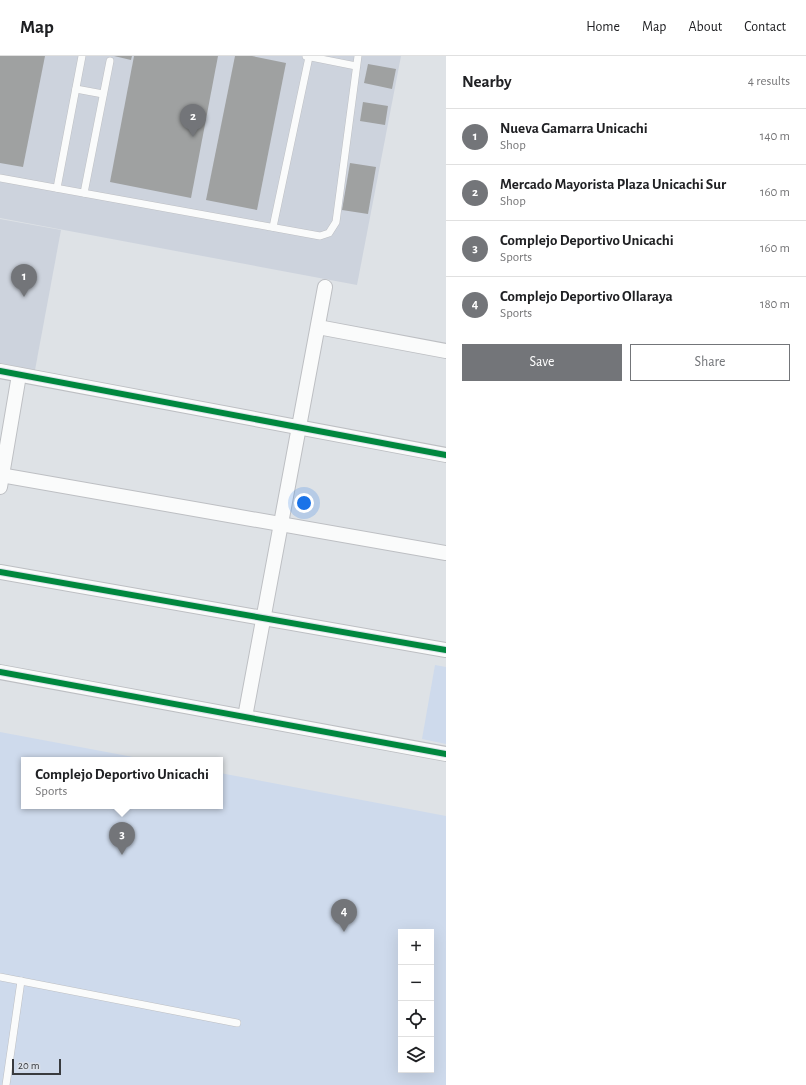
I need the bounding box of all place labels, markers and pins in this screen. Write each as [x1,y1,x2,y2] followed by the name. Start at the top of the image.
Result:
[180,104,206,137] pin: 2
[11,264,37,297] pin: 1
[109,822,135,855] pin: 3
[331,899,357,932] pin: 4

